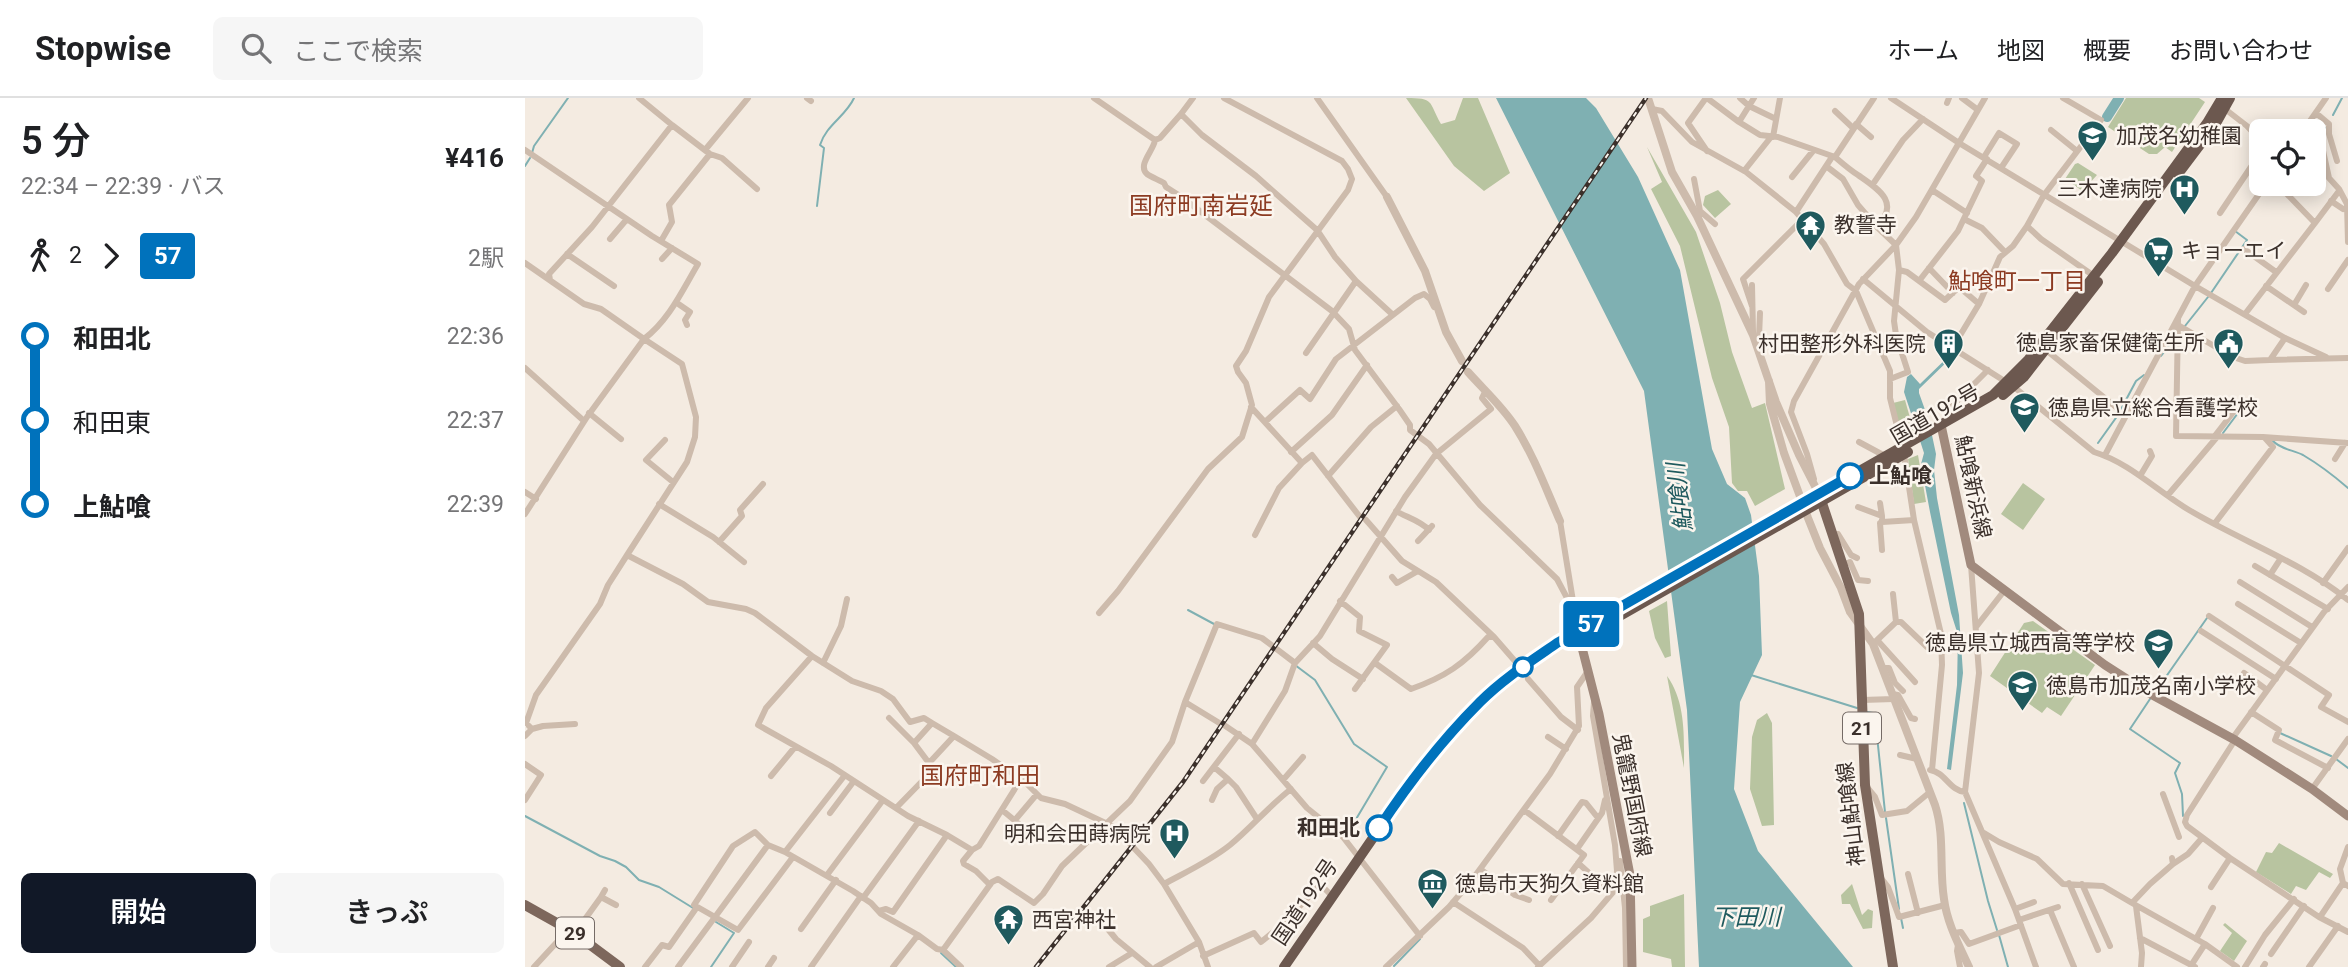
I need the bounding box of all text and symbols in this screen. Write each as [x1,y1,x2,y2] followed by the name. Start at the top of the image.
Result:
[213,17,703,80] search box
[35,29,171,68] text: Stopwise
[237,29,275,67] icon: search
[293,36,423,66] text: ここで検索
[1888,37,1959,65] text: ホーム
[1997,37,2045,65] text: 地図
[2083,37,2131,65] text: 概要
[2169,37,2313,65] text: お問い合わせ
[21,119,90,163] text: 5 分
[2076,119,2110,163] school or university icon: 加茂名幼稚園
[2249,119,2326,196] map controls
[2249,119,2326,196] button: locate
[2116,124,2242,148] place label: 加茂名幼稚園
[445,143,504,173] text: ¥416
[2168,172,2202,216] hospital icon: 三木達病院
[21,173,225,200] text: 22:34 – 22:39 · バス
[2057,177,2162,201] place label: 三木達病院
[1129,192,1273,220] district label: 国府町南岩延
[1794,208,1828,252] temple icon: 教誓寺
[1834,213,1897,237] place label: 教誓寺
[2141,234,2175,278] supermarket icon: キョーエイ
[21,237,59,275] icon: walk
[92,237,130,275] icon: forward
[2181,239,2286,263] place label: キョーエイ
[69,242,82,269] text: 2
[154,242,181,270] text: 57
[468,245,504,272] text: 2駅
[1948,268,2086,295] district label: 鮎喰町一丁目
[447,323,504,350] text: 22:36
[73,324,151,354] text: 和田北
[2211,326,2245,370] public building icon: 徳島家畜保健衛生所
[1932,327,1966,371] building icon: 村田整形外科医院
[2016,331,2205,355] place label: 徳島家畜保健衛生所
[1758,332,1926,356] place label: 村田整形外科医院
[1886,379,1984,449] street label: 国道192号
[2008,391,2042,435] school or university icon: 徳島県立総合看護学校
[2048,396,2258,420] place label: 徳島県立総合看護学校
[447,407,504,434] text: 22:37
[73,408,151,438] text: 和田東
[1950,433,1996,541] street label: 鮎喰新浜線
[1662,458,1698,533] water label: 鮎喰川
[1837,463,1863,489] marker: 上鮎喰
[1869,464,1932,488] place label: 上鮎喰
[447,491,504,518] text: 22:39
[73,492,151,522] text: 上鮎喰
[1559,601,1623,647] line badge: 57
[1577,610,1605,638] text: 57
[2141,626,2175,670] school or university icon: 徳島県立城西高等学校
[1925,631,2135,655] place label: 徳島県立城西高等学校
[1513,657,1533,677] unlabelled marker
[2006,669,2040,713] school or university icon: 徳島市加茂名南小学校
[2046,674,2256,698] place label: 徳島市加茂名南小学校
[1843,712,1881,744] road number: 21
[1608,731,1656,859] street label: 鬼籠野国府線
[1833,760,1869,868] street label: 神山鮎喰線
[920,762,1040,790] district label: 国府町和田
[1366,815,1392,841] marker: 和田北
[1297,816,1360,840] place label: 和田北
[1157,817,1191,861] hospital icon: 明和会田蒔病院
[1004,822,1151,846] place label: 明和会田蒔病院
[1268,854,1342,950] street label: 国道192号
[1415,867,1449,911] museum icon: 徳島市天狗久資料館
[1455,872,1644,896] place label: 徳島市天狗久資料館
[21,873,256,953] button: 開始
[270,873,504,953] button: きっぷ
[992,903,1026,947] temple icon: 西宮神社
[1712,904,1784,931] water label: 下田川
[1032,908,1116,932] place label: 西宮神社
[556,918,594,948] road number: 29

